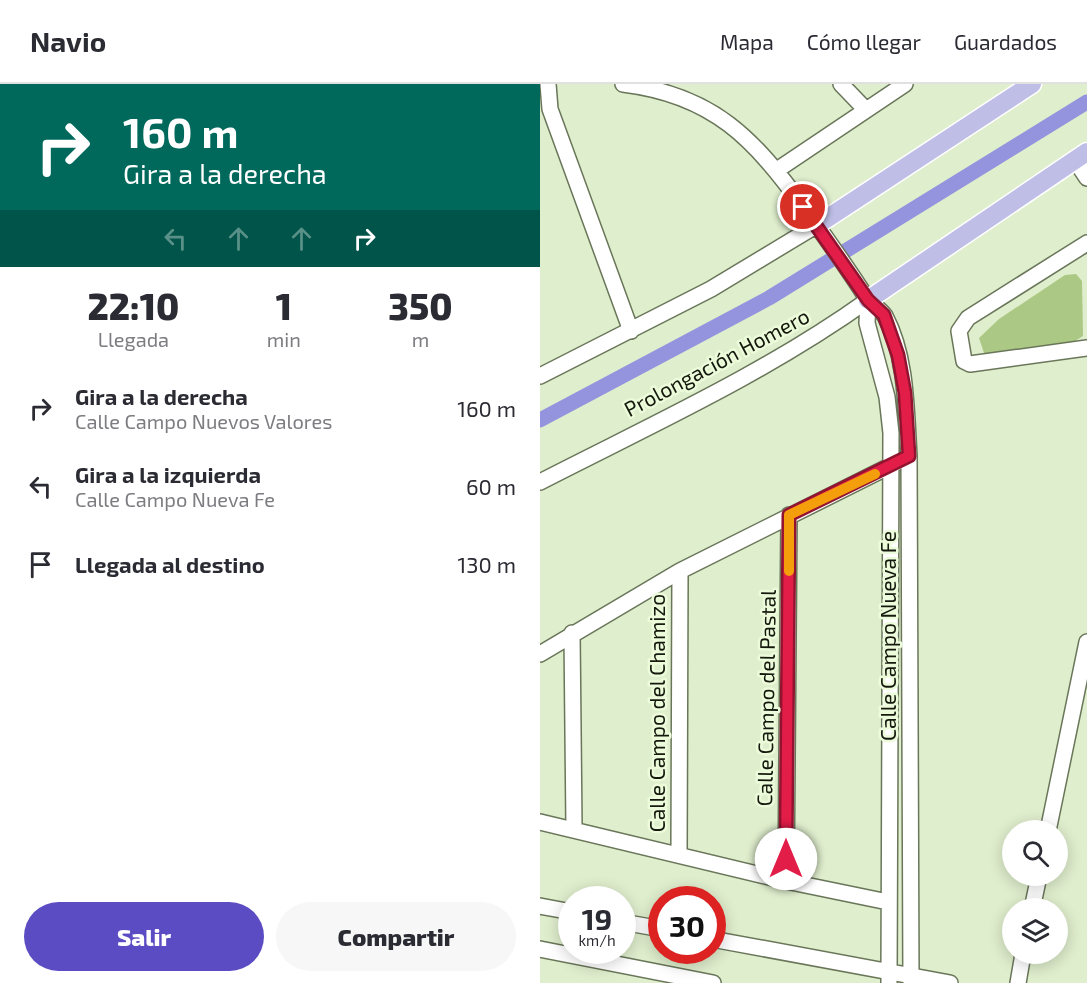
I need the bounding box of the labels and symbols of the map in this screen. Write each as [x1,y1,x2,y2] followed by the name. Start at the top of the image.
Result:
[777,181,828,232] pin
[619,302,813,421] street label: Prolongación Homero
[875,531,900,741] street label: Calle Campo Nueva Fe
[751,589,780,806] street label: Calle Campo del Pastal
[644,594,669,832] street label: Calle Campo del Chamizo
[754,827,818,891] position arrow
[648,886,726,964] speed limit sign: 30

